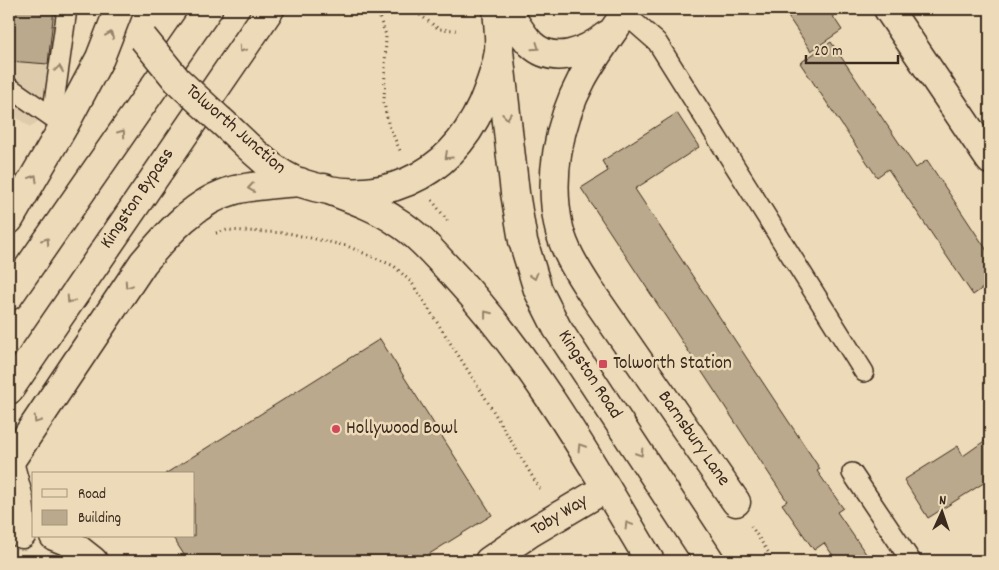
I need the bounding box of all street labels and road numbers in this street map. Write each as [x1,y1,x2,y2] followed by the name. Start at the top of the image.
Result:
[179,79,291,181] street label: Tolworth Junction
[94,143,182,255] street label: Kingston Bypass
[550,325,628,425] street label: Kingston Road
[650,386,736,492] street label: Barnsbury Lane
[526,488,594,544] street label: Toby Way

